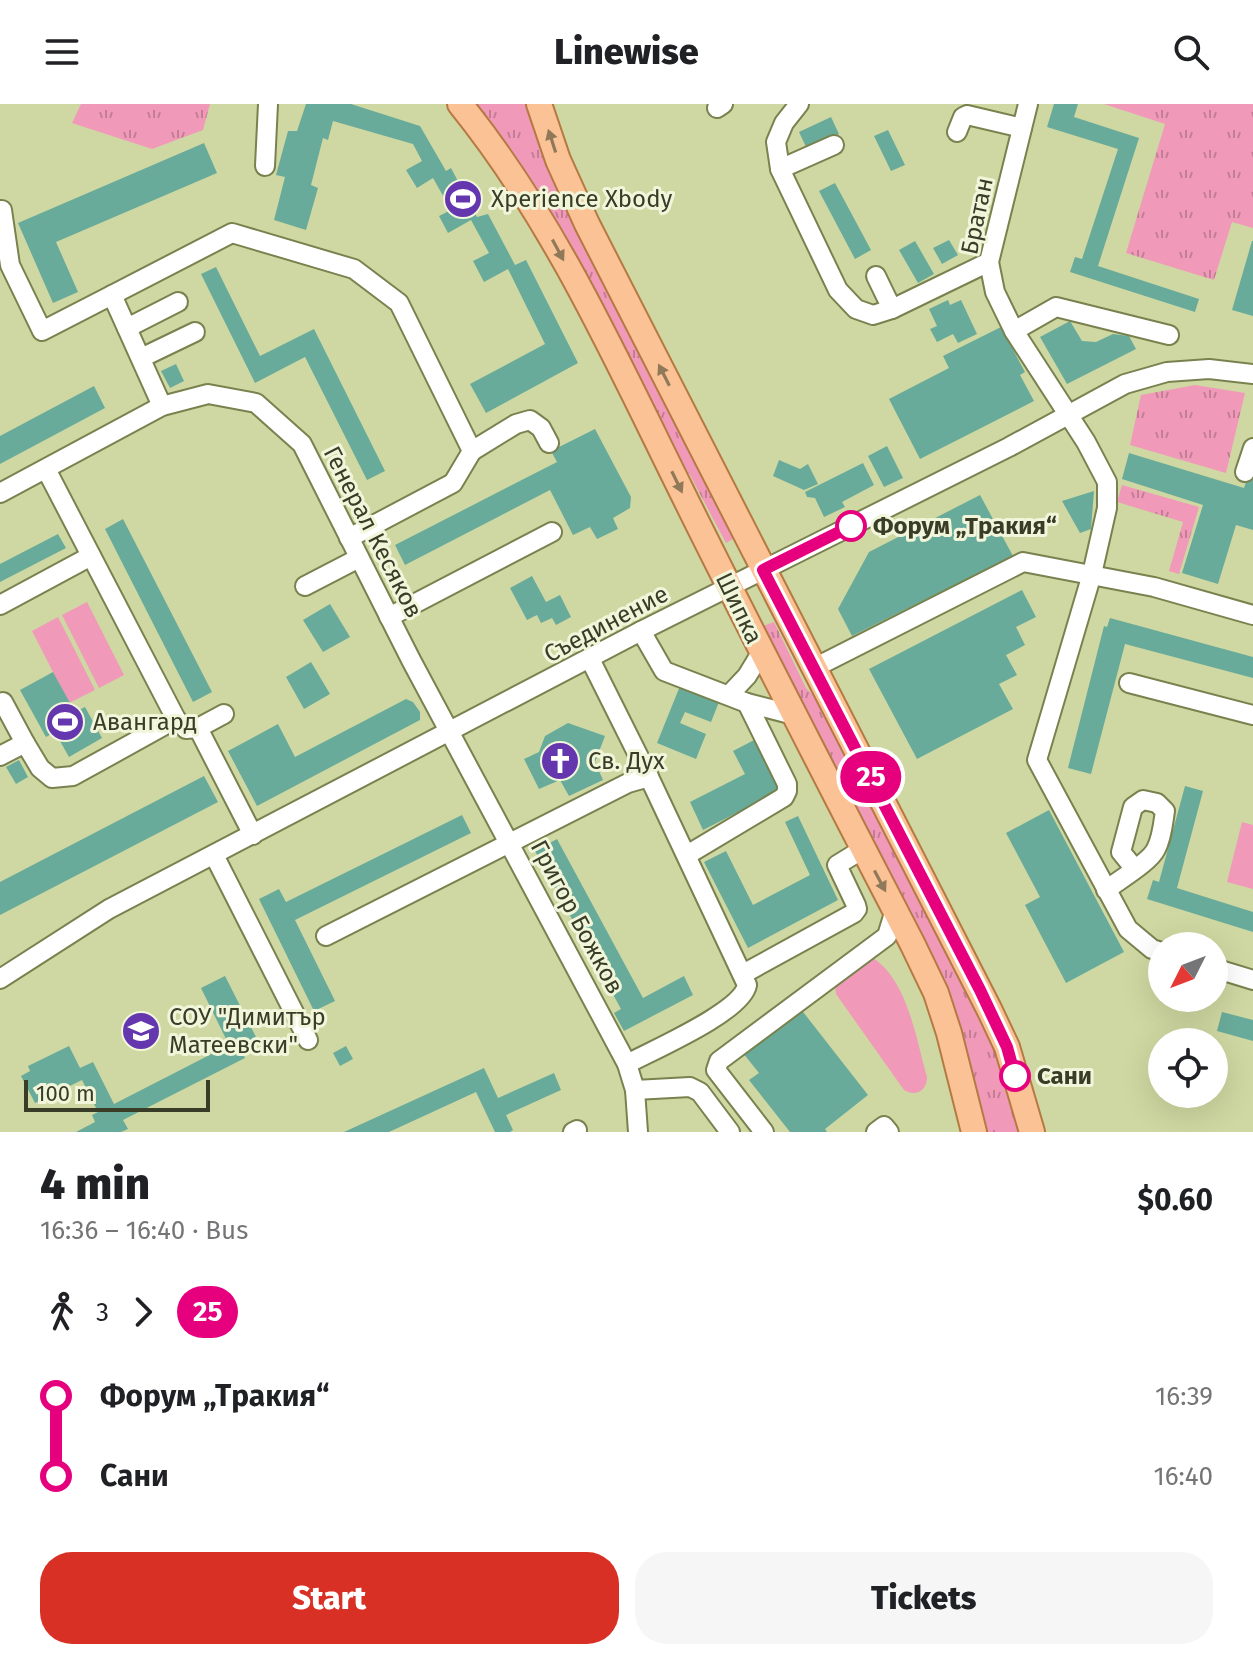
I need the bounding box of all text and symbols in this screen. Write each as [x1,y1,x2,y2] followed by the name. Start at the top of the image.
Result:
[40,30,84,74] icon: menu
[554,30,699,74] text: Linewise
[1169,30,1213,74] icon: search
[545,129,557,153] one-way arrow
[955,175,999,257] street label: Братан
[442,178,484,220] sports icon: Xperience Xbody
[491,185,672,213] place label: Xperience Xbody
[551,239,564,262] one-way arrow
[658,364,671,387] one-way arrow
[318,442,428,622] street label: Генерал Кесяков
[670,470,683,493] one-way arrow
[836,511,866,541] marker: Форум „Тракия“
[873,512,1057,540] place label: Форум „Тракия“
[710,568,768,648] street label: Шипка
[539,580,673,668] street label: Съединение
[44,701,86,743] sports icon: Авангард
[93,708,197,736] place label: Авангард
[539,740,581,782] church icon: Св. Дух
[588,747,665,775] place label: Св. Дух
[835,751,907,803] line badge: 25
[856,760,886,793] text: 25
[525,835,629,999] street label: Григор Божков
[872,870,886,892] one-way arrow
[1148,932,1228,1012] north arrow
[1148,932,1228,1108] map controls
[169,1003,326,1059] place label: СОУ "Димитър Матеевски"
[120,1010,162,1052] school or university icon: СОУ "Димитър Матеевски"
[1148,1028,1228,1108] button: locate
[1000,1061,1030,1091] marker: Сани
[1037,1062,1092,1090] place label: Сани
[24,1076,210,1112] scale bar
[36,1080,95,1107] text: 100 m
[40,1158,150,1211] text: 4 min
[1138,1182,1213,1218] text: $0.60
[40,1215,248,1246] text: 16:36 – 16:40 · Bus
[40,1290,84,1334] icon: walk
[121,1290,165,1334] icon: forward
[193,1295,222,1328] text: 25
[96,1297,109,1328] text: 3
[100,1378,330,1414] text: Форум „Тракия“
[1155,1381,1213,1412] text: 16:39
[100,1458,169,1494] text: Сани
[1153,1461,1213,1492] text: 16:40
[40,1552,619,1644] button: Start
[635,1552,1213,1644] button: Tickets

